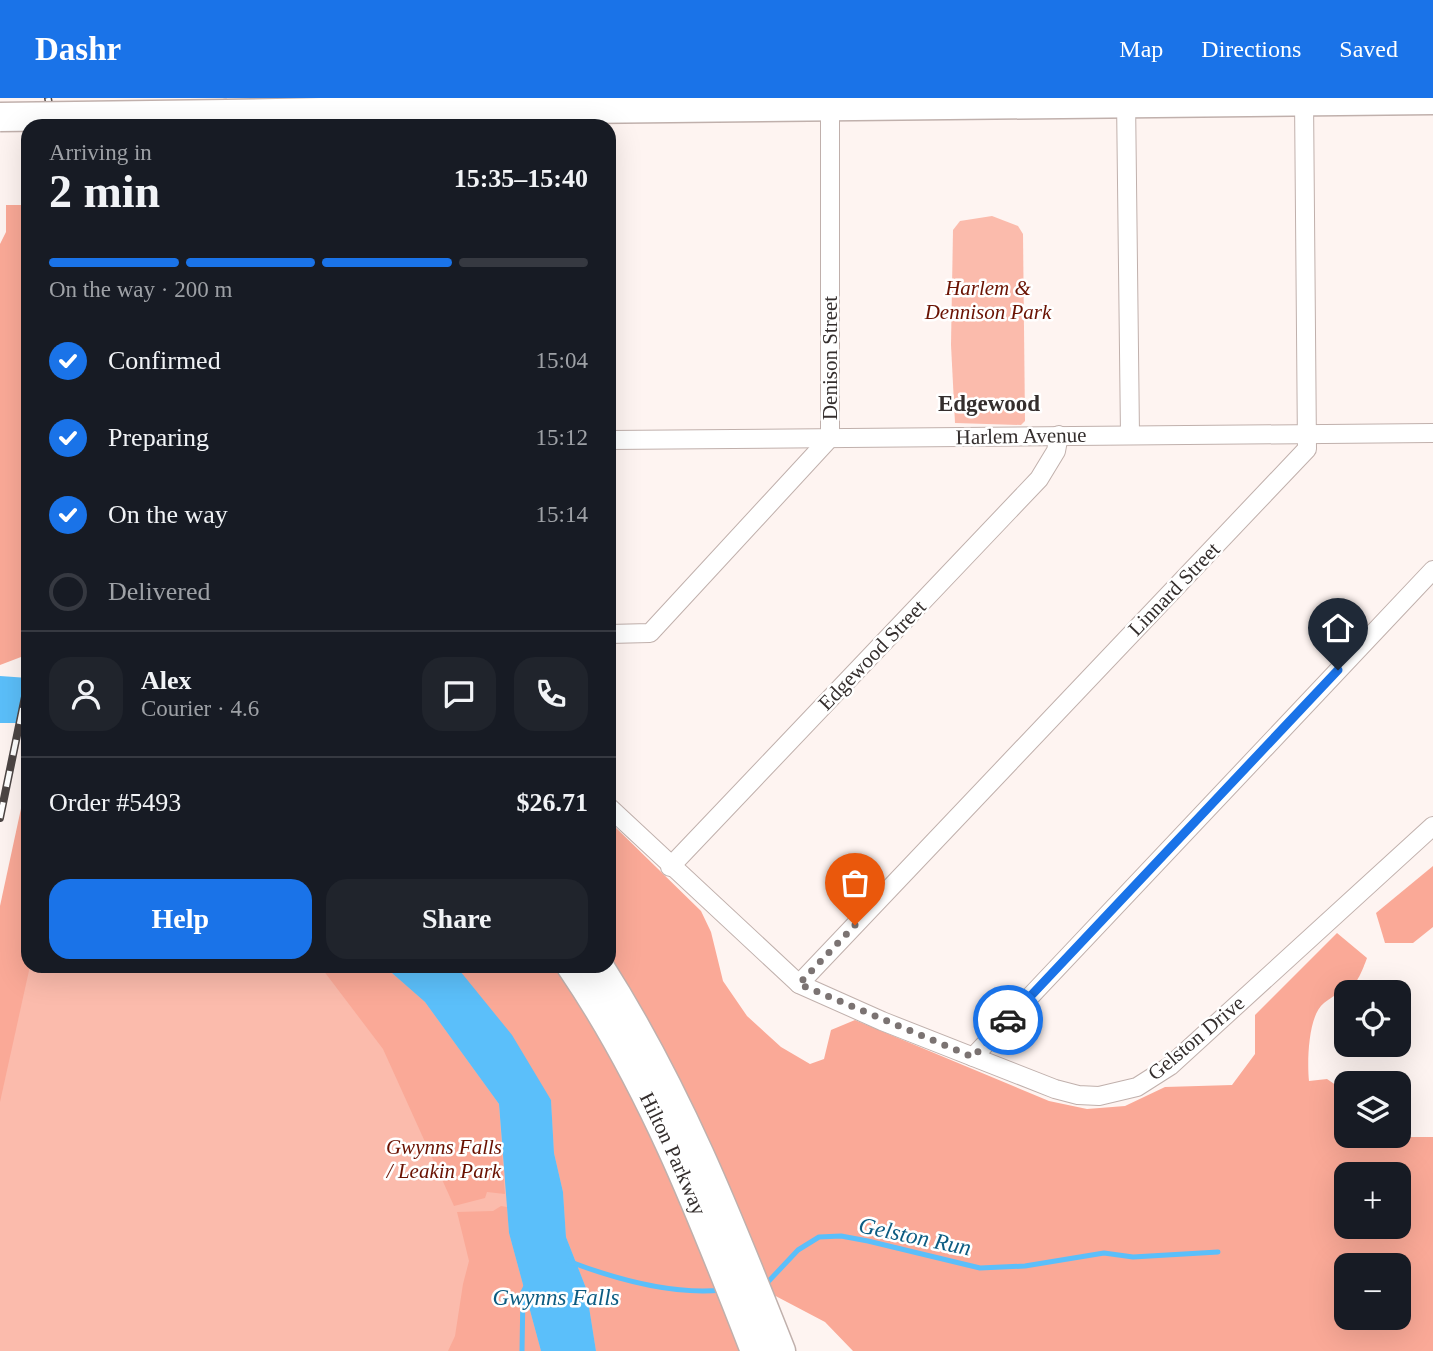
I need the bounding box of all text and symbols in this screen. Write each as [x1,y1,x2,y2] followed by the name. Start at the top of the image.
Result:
[35,31,121,67] text: Dashr
[1119,36,1163,62] text: Map
[1201,36,1301,62] text: Directions
[1339,36,1398,62] text: Saved
[49,140,152,165] text: Arriving in
[454,164,588,193] text: 15:35–15:40
[49,166,160,217] text: 2 min
[924,276,1052,324] park label: Harlem & Dennison Park
[49,277,232,302] text: On the way · 200 m
[818,296,842,420] street label: Denison Street
[49,342,87,380] icon: check
[108,346,221,375] text: Confirmed
[536,348,588,373] text: 15:04
[938,391,1040,416] district label: Edgewood
[49,419,87,457] icon: check
[108,423,209,452] text: Preparing
[955,423,1087,449] street label: Harlem Avenue
[536,425,588,450] text: 15:12
[49,496,87,534] icon: check
[108,500,228,529] text: On the way
[536,502,588,527] text: 15:14
[1123,537,1225,641] street label: Linnard Street
[108,577,211,606] text: Delivered
[813,595,931,715] street label: Edgewood Street
[1308,598,1368,670] pin
[1319,609,1357,647] icon: home
[49,657,123,731] button: person
[422,657,496,731] button: chat
[514,657,588,731] button: phone
[141,666,192,695] text: Alex
[141,696,259,721] text: Courier · 4.6
[49,788,181,817] text: Order #5493
[517,788,588,817] text: $26.71
[825,853,885,925] pin
[836,864,874,902] icon: bag
[49,879,312,959] button: Help
[326,879,588,959] button: Share
[1334,980,1411,1330] map controls
[1334,980,1411,1057] button: locate
[973,985,1043,1055] courier
[1143,991,1249,1085] street label: Gelston Drive
[989,1001,1027,1039] icon: car
[1334,1071,1411,1148] button: layers
[635,1088,712,1219] street label: Hilton Parkway
[386,1135,502,1183] park label: Gwynns Falls / Leakin Park
[1334,1162,1411,1239] button: +
[856,1212,973,1261] water label: Gelston Run
[1334,1253,1411,1330] button: −
[492,1285,620,1310] water label: Gwynns Falls

